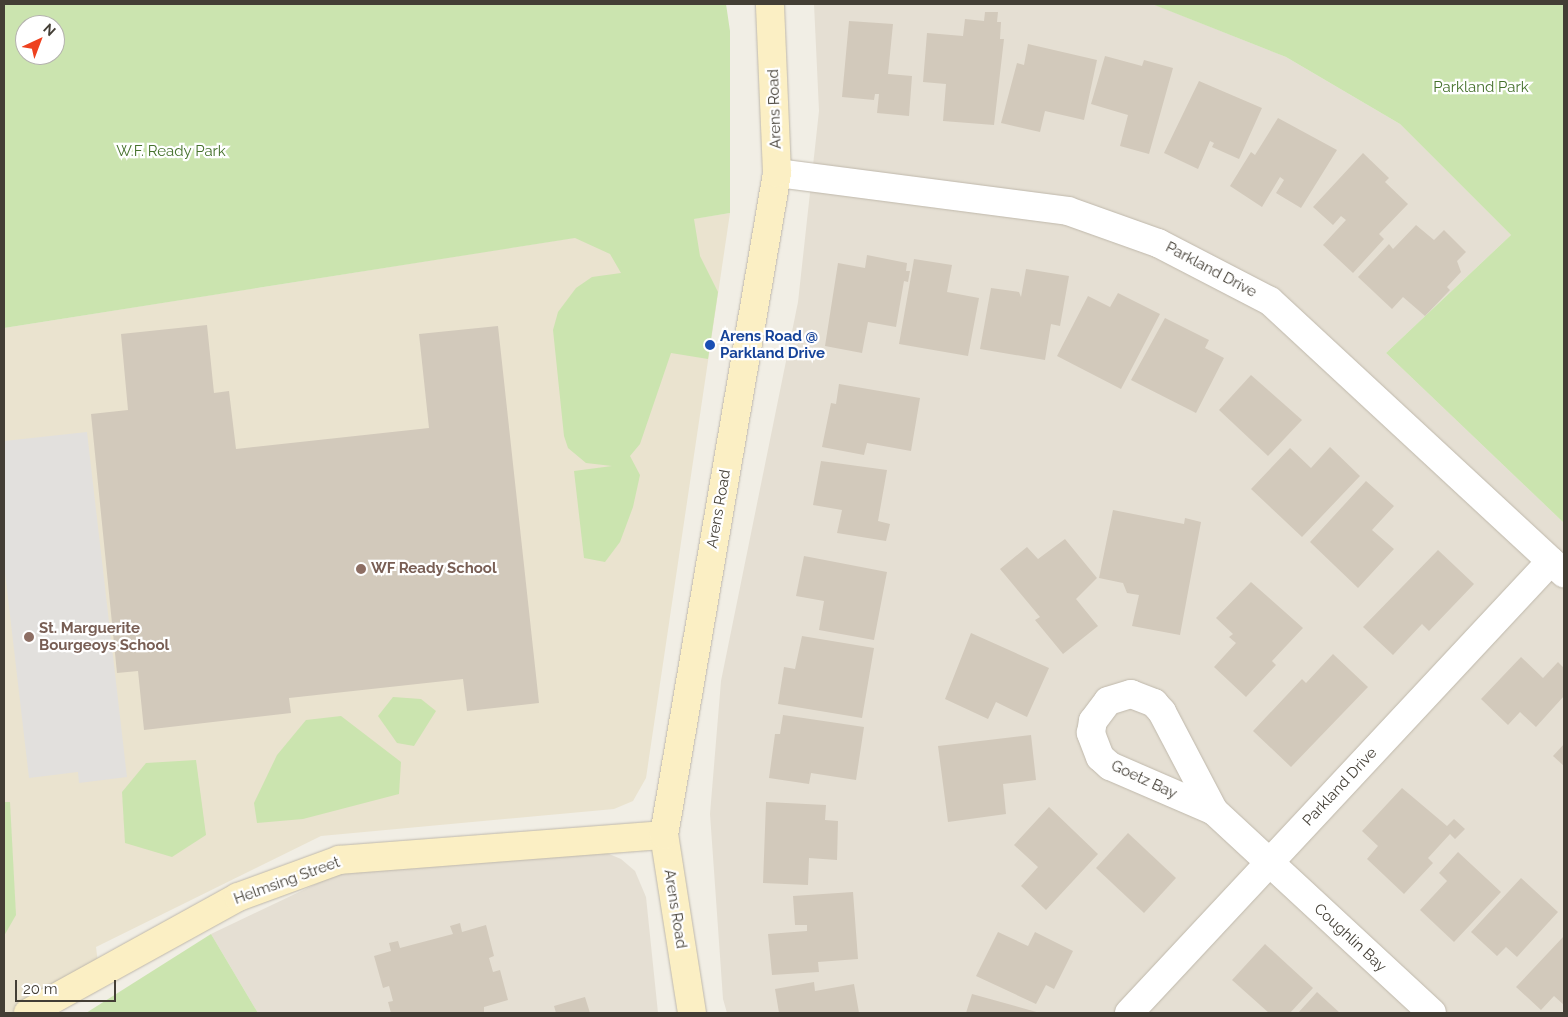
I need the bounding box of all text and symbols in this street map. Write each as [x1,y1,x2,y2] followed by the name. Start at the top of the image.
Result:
[15,15,65,65] north arrow
[40,20,59,39] text: N
[765,69,785,149] street label: Arens Road
[1433,79,1529,97] park label: Parkland Park
[116,143,226,161] park label: W.F. Ready Park
[1162,238,1260,302] street label: Parkland Drive
[720,327,825,362] place label: Arens Road @ Parkland Drive
[704,339,716,351] marker: Arens Road @ Parkland Drive
[703,468,735,550] street label: Arens Road
[371,560,497,578] place label: WF Ready School
[355,563,367,575] marker: WF Ready School
[39,619,169,654] place label: St. Marguerite Bourgeoys School
[23,631,35,643] marker: St. Marguerite Bourgeoys School
[1299,744,1381,830] street label: Parkland Drive
[1108,757,1180,803] street label: Goetz Bay
[232,853,342,909] street label: Helmsing Street
[660,868,690,950] street label: Arens Road
[1310,900,1390,976] street label: Coughlin Bay
[18,970,119,1002] scale bar
[23,980,58,998] text: 20 m

